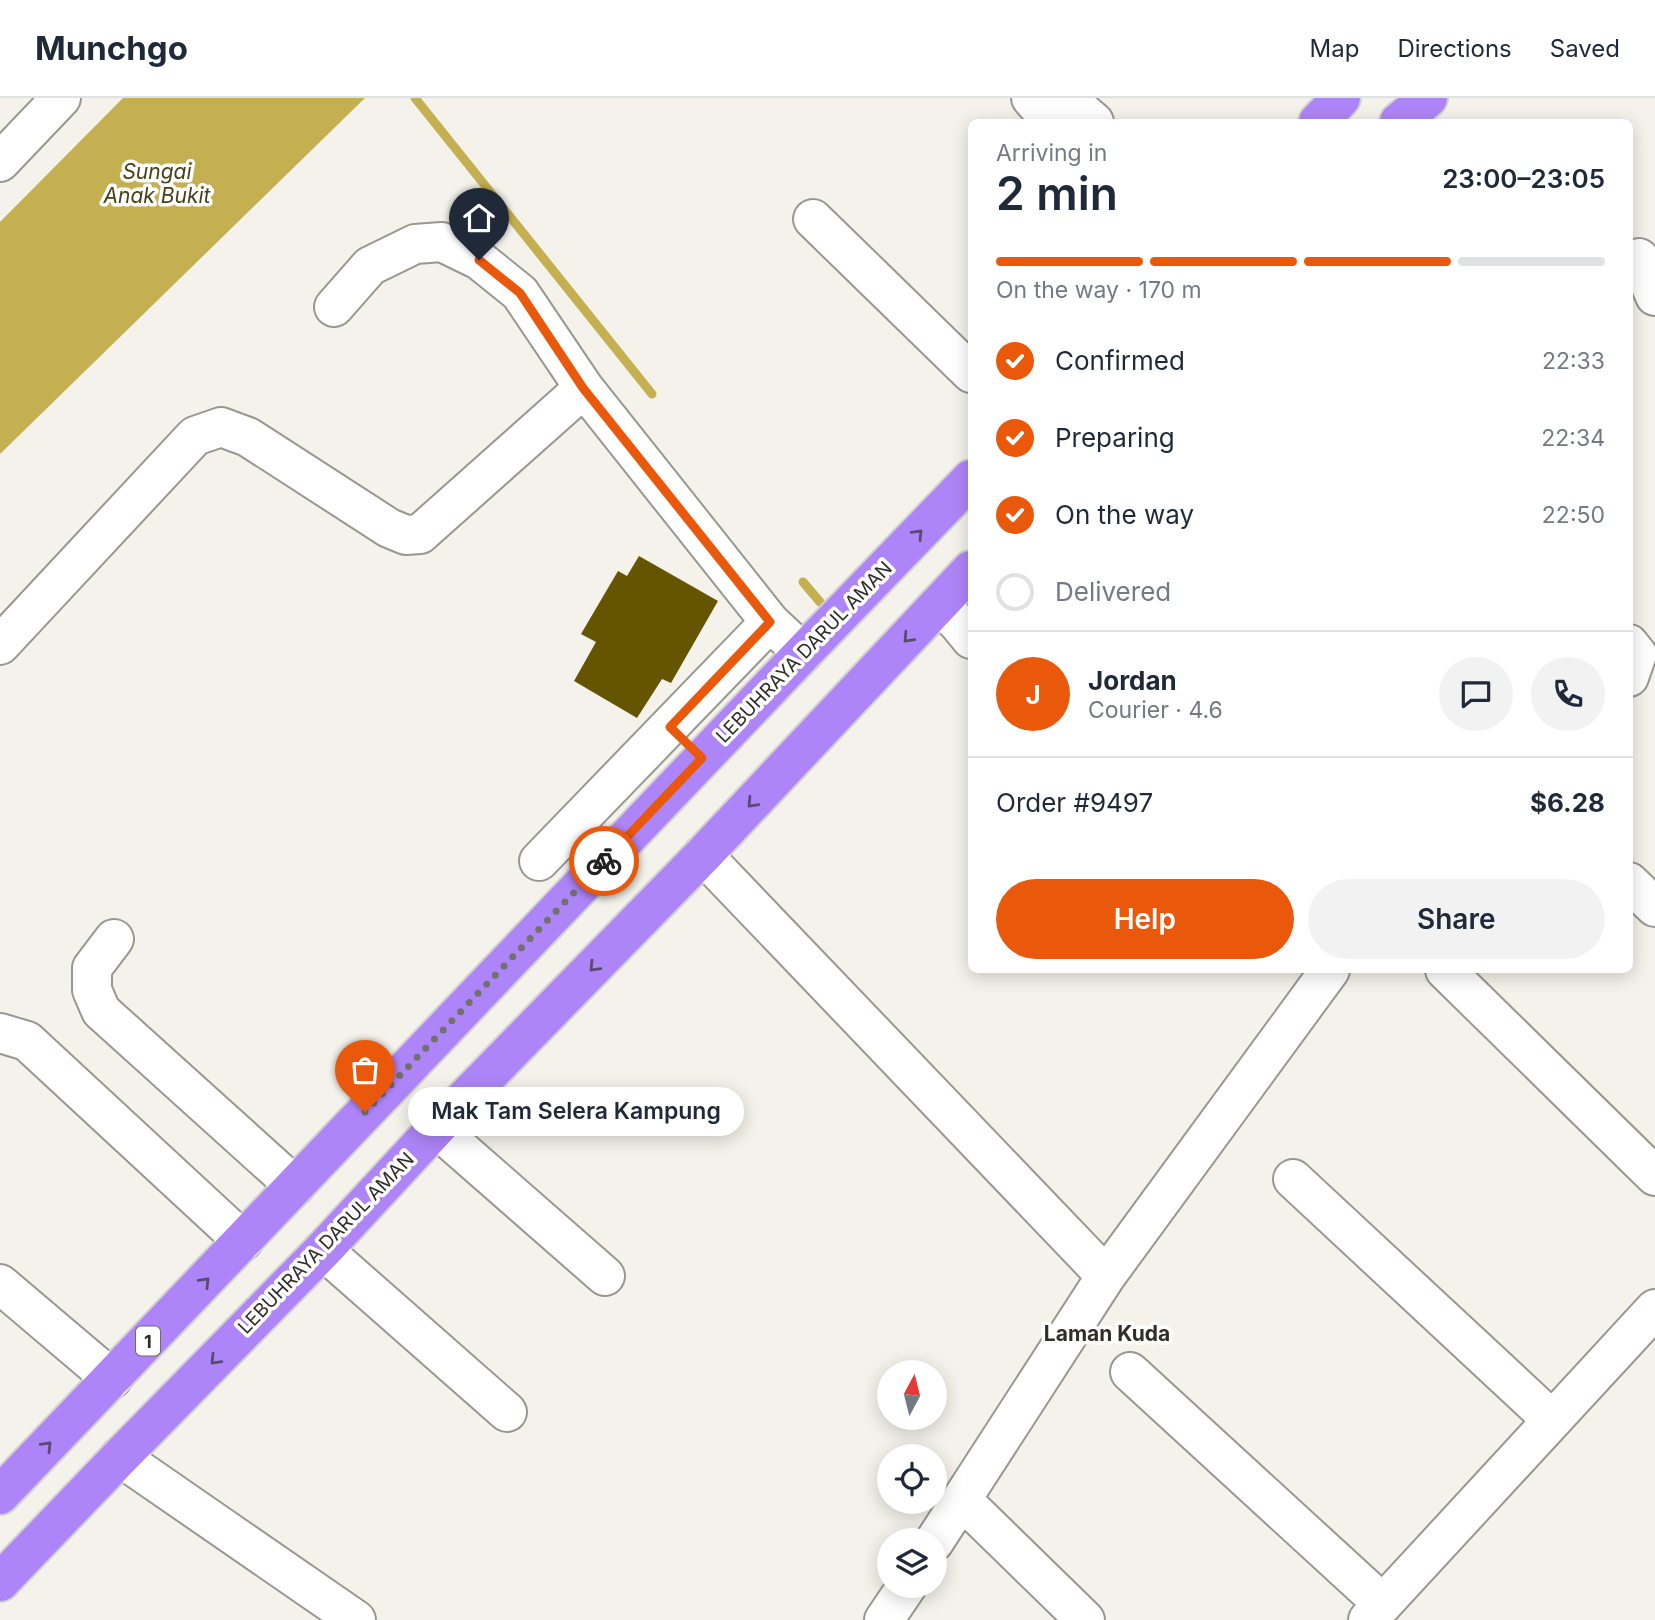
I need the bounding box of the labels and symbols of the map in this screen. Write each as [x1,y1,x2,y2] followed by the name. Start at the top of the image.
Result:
[103,159,212,208] water label: Sungai Anak Bukit
[449,188,509,260] pin
[909,530,922,543] one-way arrow
[711,557,897,747] street label: LEBUHRAYA DARUL AMAN
[903,629,916,642] one-way arrow
[747,795,760,808] one-way arrow
[569,826,639,896] courier
[589,959,602,972] one-way arrow
[335,1040,395,1112] pin
[407,1088,743,1136] callout: Mak Tam Selera Kampung
[233,1148,419,1338] street label: LEBUHRAYA DARUL AMAN
[196,1277,209,1290] one-way arrow
[1044,1321,1170,1346] district label: Laman Kuda
[136,1326,160,1356] road number: 1
[210,1352,223,1365] one-way arrow
[877,1360,947,1430] north arrow
[39,1441,52,1454] one-way arrow

